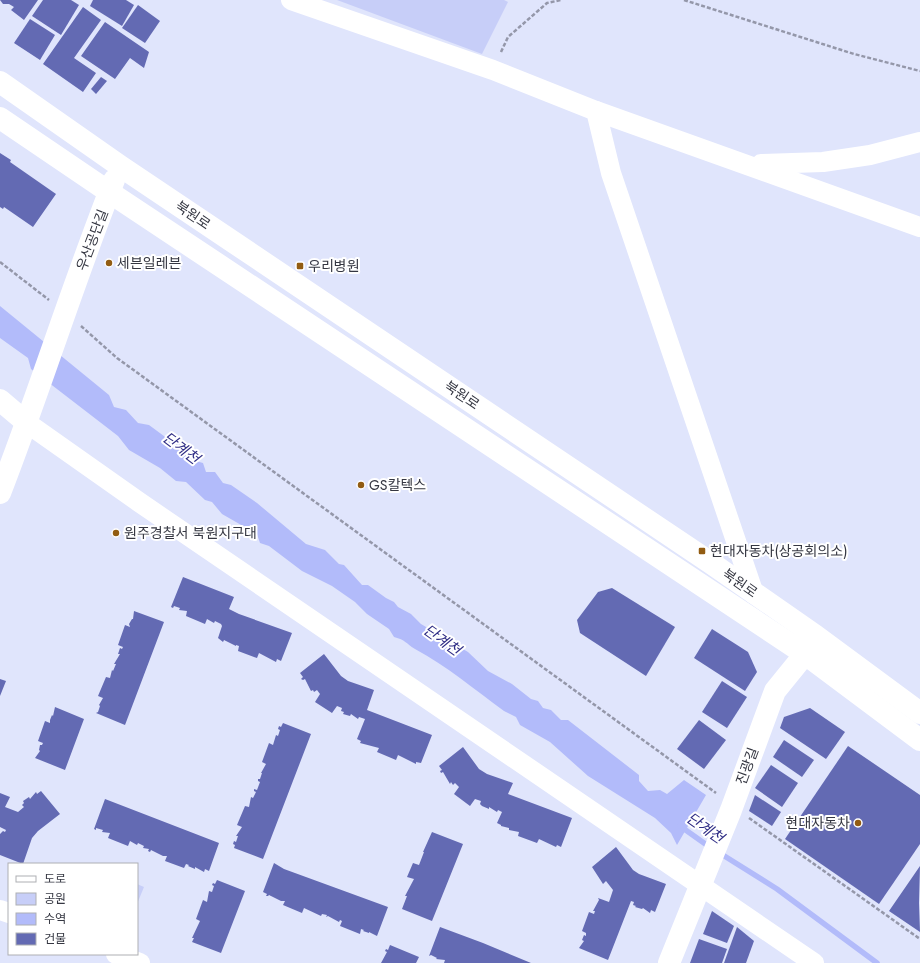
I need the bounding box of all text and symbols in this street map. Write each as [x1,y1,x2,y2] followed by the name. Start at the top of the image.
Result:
[171,196,215,234] street label: 북원로
[71,206,113,274] street label: 우산공단길
[117,253,182,273] place label: 세븐일레븐
[308,256,360,276] place label: 우리병원
[104,258,114,268] marker: 세븐일레븐
[295,261,305,271] marker: 우리병원
[440,376,484,414] street label: 북원로
[158,427,206,471] water label: 단계천
[369,475,426,495] place label: GS칼텍스
[356,480,366,490] marker: GS칼텍스
[124,523,257,543] place label: 원주경찰서 북원지구대
[111,528,121,538] marker: 원주경찰서 북원지구대
[710,541,847,561] place label: 현대자동차(상공회의소)
[697,546,707,556] marker: 현대자동차(상공회의소)
[718,564,762,602] street label: 북원로
[419,619,467,662] water label: 단계천
[731,744,763,788] street label: 진광길
[682,807,730,850] water label: 단계천
[786,813,850,833] place label: 현대자동차
[853,818,863,828] marker: 현대자동차
[8,863,138,955] legend
[44,870,66,888] text: 도로
[44,890,66,908] text: 공원
[44,910,66,928] text: 수역
[44,930,66,948] text: 건물

